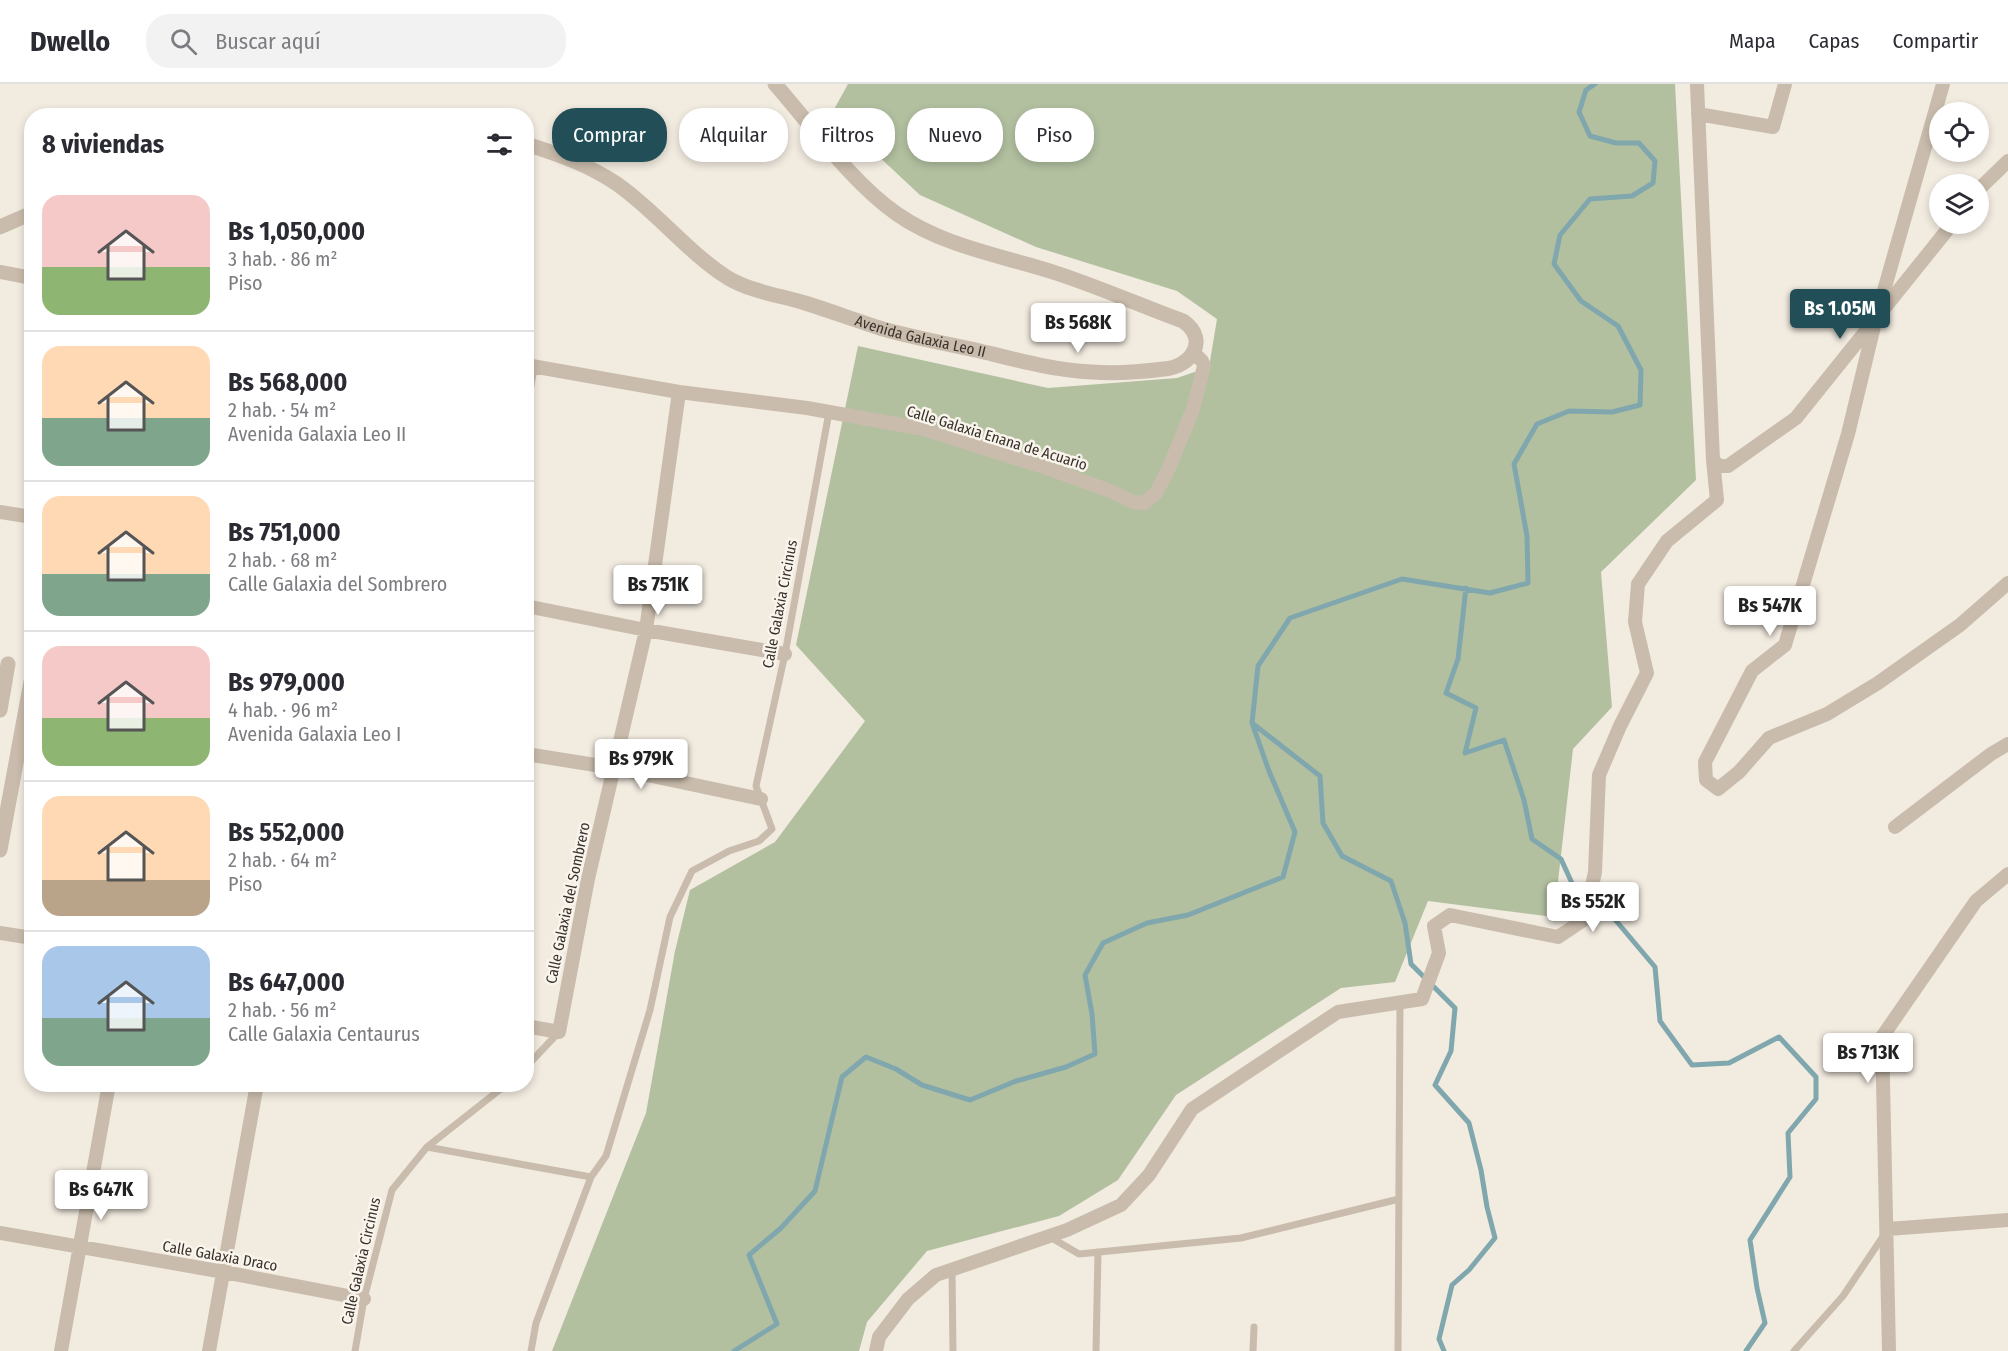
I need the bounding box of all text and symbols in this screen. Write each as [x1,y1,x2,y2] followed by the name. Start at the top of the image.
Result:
[146,14,566,68] search box
[30,25,110,58] text: Dwello
[167,25,200,58] icon: search
[215,28,321,55] text: Buscar aquí
[1729,28,1776,54] text: Mapa
[1809,28,1859,54] text: Capas
[1892,28,1978,54] text: Compartir
[1929,102,1989,234] map controls
[1929,102,1989,162] button: locate
[552,108,667,162] chip: Comprar
[679,108,788,162] chip: Alquilar
[800,108,895,162] chip: Filtros
[907,108,1003,162] chip: Nuevo
[1015,108,1094,162] chip: Piso
[483,128,516,161] icon: filters
[42,129,164,160] text: 8 viviendas
[1929,174,1989,234] button: layers
[228,216,365,247] text: Bs 1,050,000
[90,219,162,291] icon: home
[228,247,338,271] text: 3 hab. · 86 m²
[228,271,263,295] text: Piso
[1778,289,1902,340] pin: Bs 1.05M
[1804,296,1876,320] text: Bs 1.05M
[1023,303,1133,354] pin: Bs 568K
[1045,310,1111,334] text: Bs 568K
[853,312,988,361] street label: Avenida Galaxia Leo II
[228,367,348,398] text: Bs 568,000
[90,370,162,442] icon: home
[228,398,336,422] text: 2 hab. · 54 m²
[905,402,1090,474] street label: Calle Galaxia Enana de Acuario
[228,422,406,446] text: Avenida Galaxia Leo II
[228,517,341,548] text: Bs 751,000
[90,520,162,592] icon: home
[759,538,801,670] street label: Calle Galaxia Circinus
[228,548,337,572] text: 2 hab. · 68 m²
[603,565,713,616] pin: Bs 751K
[228,572,447,596] text: Calle Galaxia del Sombrero
[627,572,689,596] text: Bs 751K
[1715,586,1825,637] pin: Bs 547K
[1738,593,1802,617] text: Bs 547K
[228,667,345,698] text: Bs 979,000
[90,670,162,742] icon: home
[228,698,338,722] text: 4 hab. · 96 m²
[228,722,401,746] text: Avenida Galaxia Leo I
[586,739,696,790] pin: Bs 979K
[609,746,673,770] text: Bs 979K
[228,817,345,848] text: Bs 552,000
[90,820,162,892] icon: home
[542,821,594,985] street label: Calle Galaxia del Sombrero
[228,848,337,872] text: 2 hab. · 64 m²
[228,872,263,896] text: Piso
[1538,882,1648,933] pin: Bs 552K
[1561,889,1625,913] text: Bs 552K
[228,967,345,998] text: Bs 647,000
[90,970,162,1042] icon: home
[228,998,337,1022] text: 2 hab. · 56 m²
[228,1022,420,1046] text: Calle Galaxia Centaurus
[1813,1033,1923,1084] pin: Bs 713K
[1837,1040,1899,1064] text: Bs 713K
[46,1170,156,1221] pin: Bs 647K
[69,1177,133,1201] text: Bs 647K
[338,1196,384,1326] street label: Calle Galaxia Circinus
[161,1237,279,1275] street label: Calle Galaxia Draco

